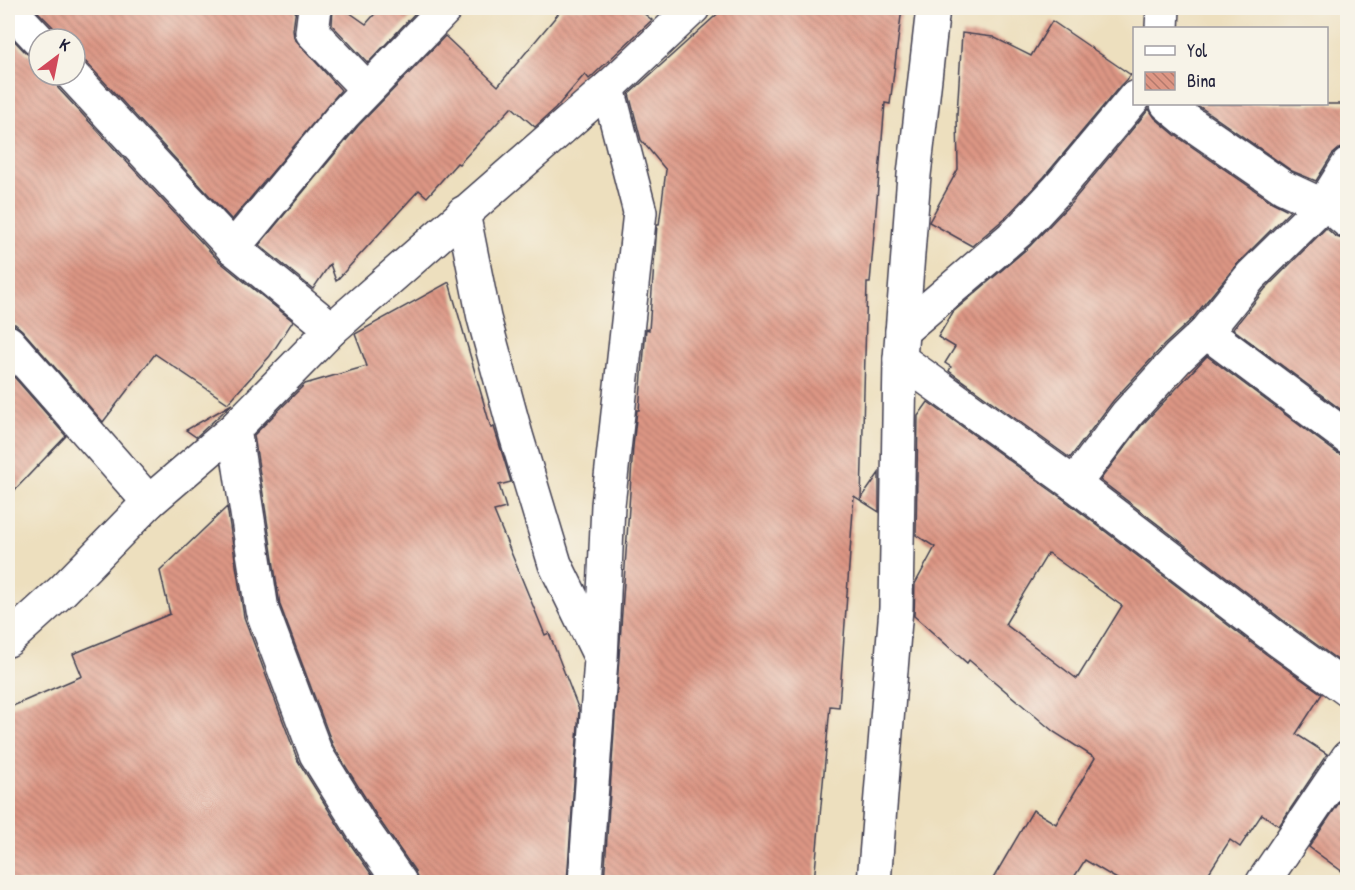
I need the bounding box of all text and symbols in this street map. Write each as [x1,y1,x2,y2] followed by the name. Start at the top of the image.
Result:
[27,27,87,87] north arrow
[1133,27,1328,105] legend
[56,33,75,56] text: K
[1187,38,1207,63] text: Yol
[1187,68,1215,93] text: Bina

